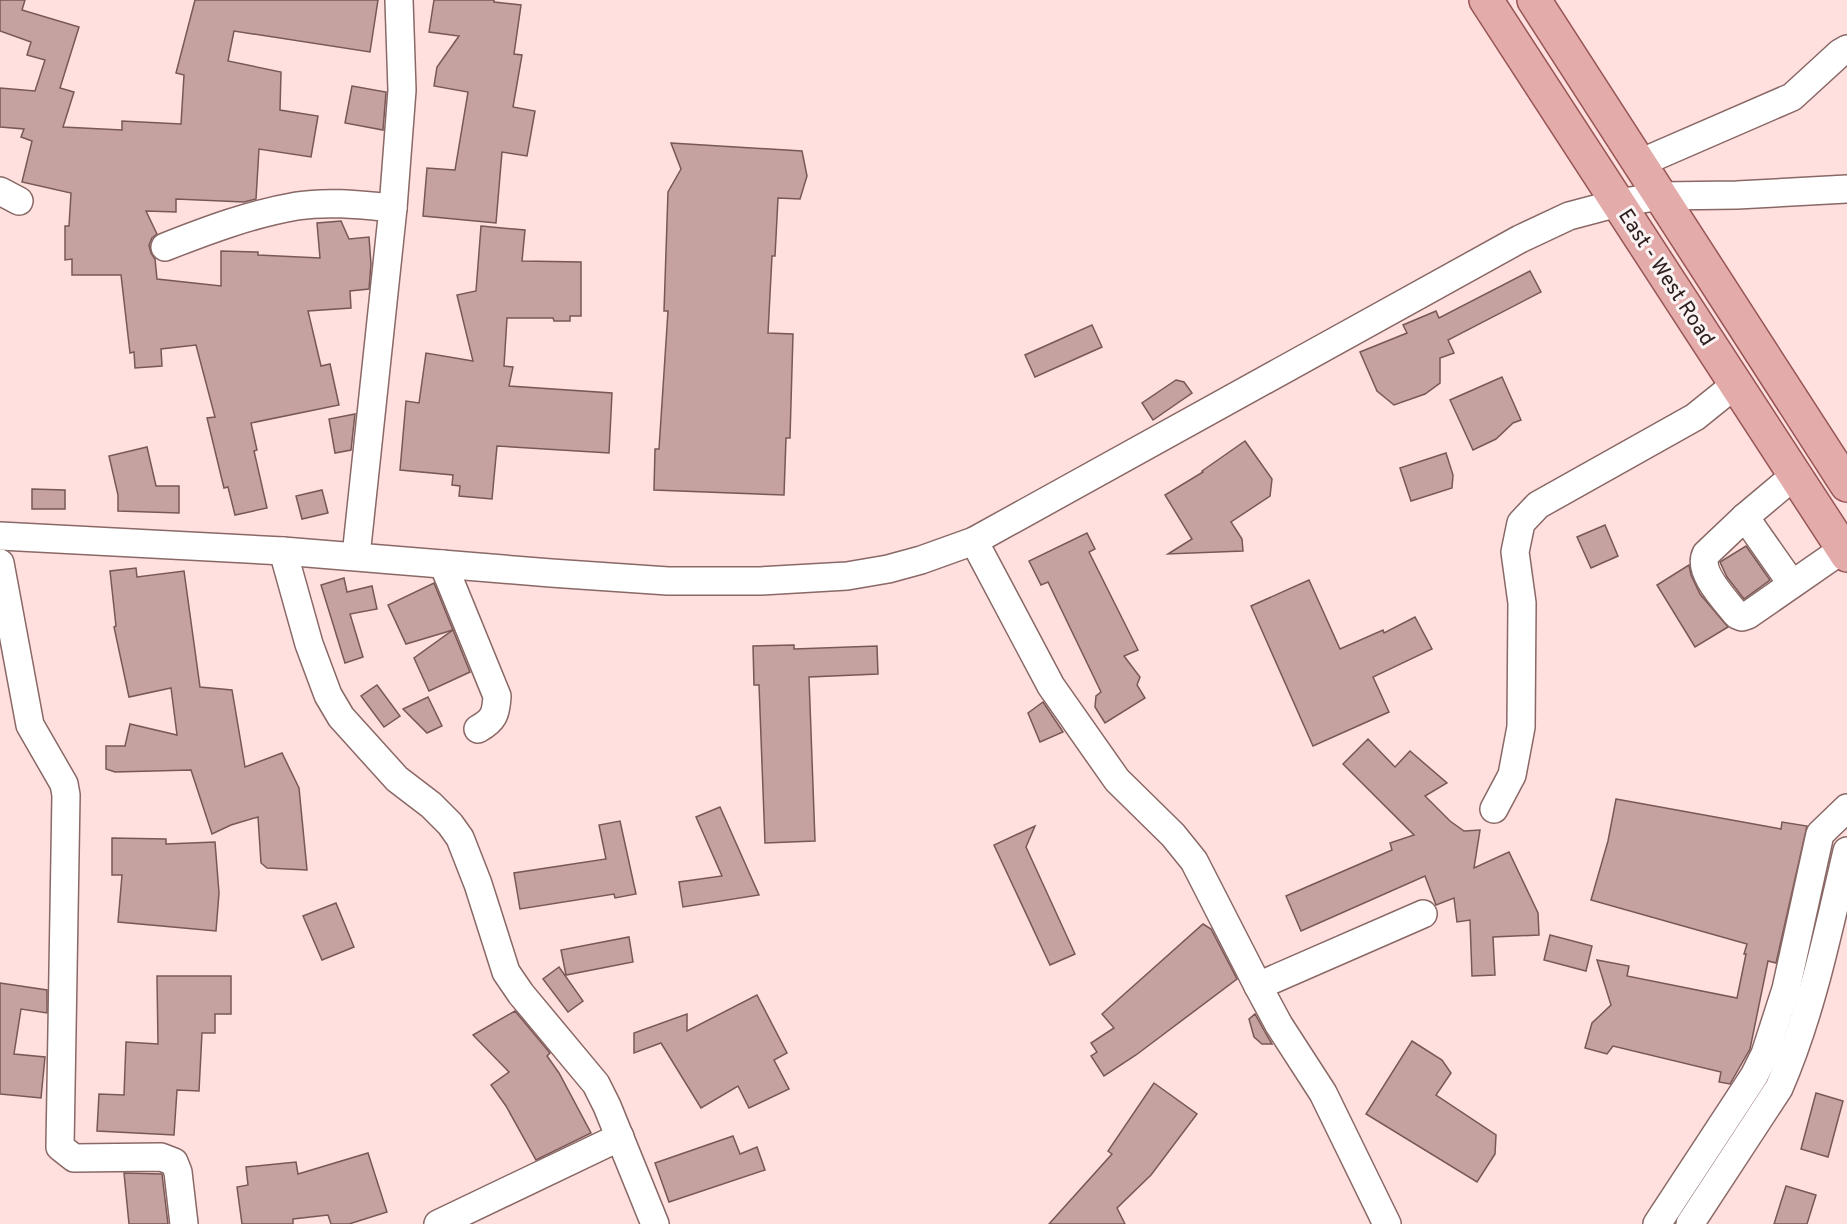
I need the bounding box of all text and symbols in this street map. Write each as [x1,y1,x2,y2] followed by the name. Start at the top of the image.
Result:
[1611,204,1720,352] street label: East - West Road

